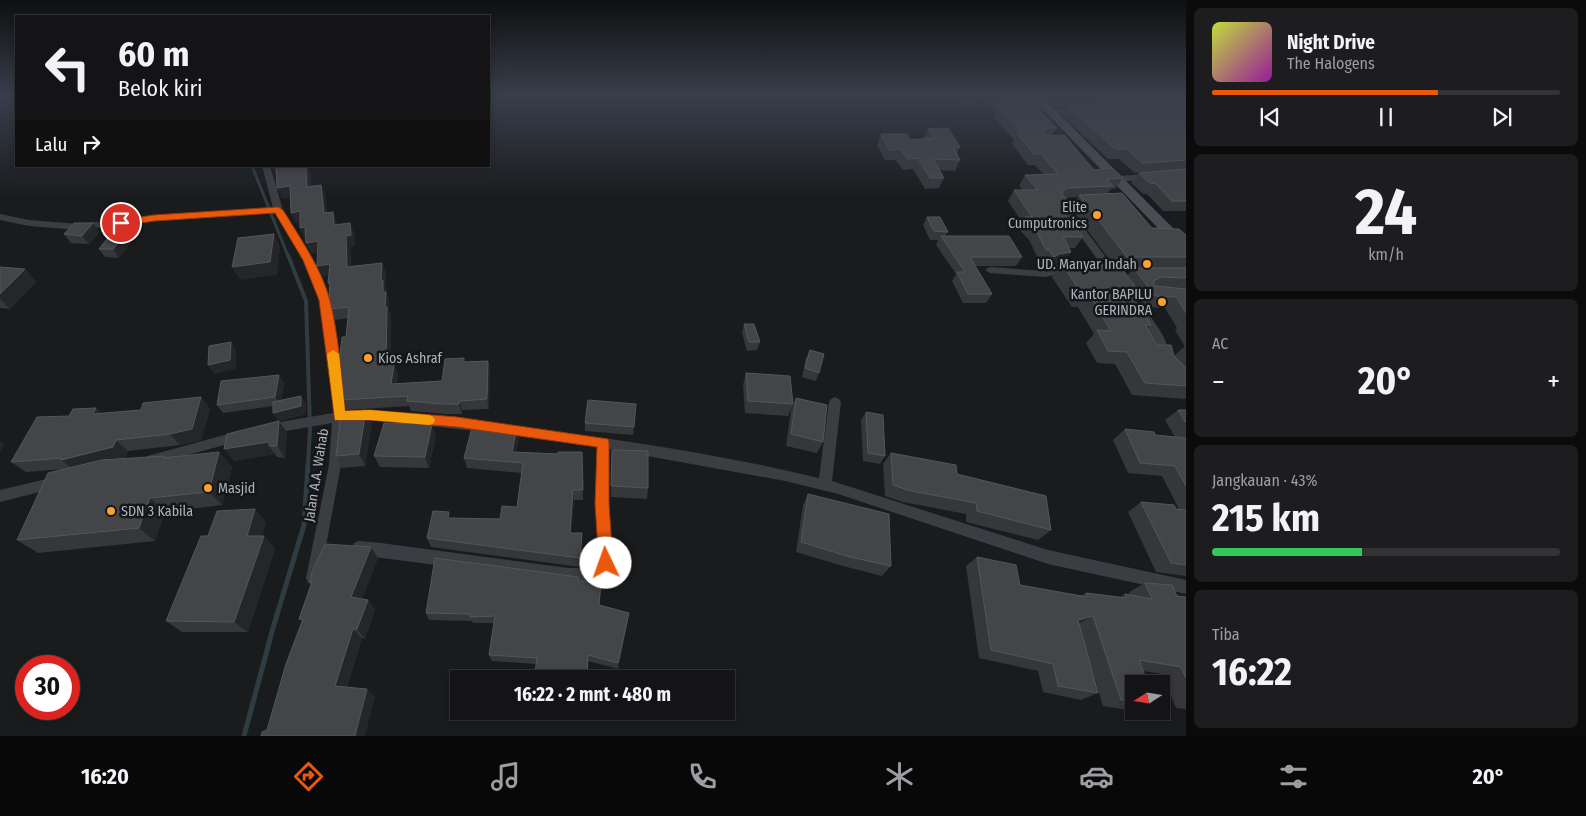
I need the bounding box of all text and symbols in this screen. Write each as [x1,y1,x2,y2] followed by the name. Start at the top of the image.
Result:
[1287,31,1375,54] text: Night Drive
[118,33,189,75] text: 60 m
[35,35,100,100] icon: left
[1287,54,1375,73] text: The Halogens
[118,75,203,102] text: Belok kiri
[1256,103,1284,131] icon: previous
[1372,103,1400,131] icon: pause
[1488,103,1516,131] icon: next
[77,130,105,158] icon: right
[35,133,67,156] text: Lalu
[1355,173,1417,251] text: 24
[1008,199,1087,232] place label: Elite Cumputronics
[100,202,142,244] pin
[107,209,135,237] icon: arrive
[1091,209,1103,221] marker: Elite Cumputronics
[1368,245,1404,264] text: km/h
[1037,256,1137,273] place label: UD. Manyar Indah
[1141,258,1153,270] marker: UD. Manyar Indah
[1070,286,1153,319] place label: Kantor BAPILU GERINDRA
[1156,296,1168,308] marker: Kantor BAPILU GERINDRA
[1212,334,1228,353] text: AC
[378,350,444,367] place label: Kios Ashraf
[362,352,374,364] marker: Kios Ashraf
[1358,358,1414,404] text: 20°
[1212,365,1225,398] text: −
[1547,365,1560,398] text: +
[301,427,332,523] street label: Jalan A.A. Wahab
[1212,471,1317,490] text: Jangkauan · 43%
[218,480,255,497] place label: Masjid
[202,482,214,494] marker: Masjid
[1212,495,1320,541] text: 215 km
[121,503,193,520] place label: SDN 3 Kabila
[105,505,117,517] marker: SDN 3 Kabila
[579,536,631,588] position arrow
[1212,625,1240,644] text: Tiba
[1212,649,1292,695] text: 16:22
[15,655,80,720] speed limit sign: 30
[1125,675,1170,720] north arrow
[1125,675,1170,720] map controls
[514,683,671,706] text: 16:22 · 2 mnt · 480 m
[291,759,326,794] icon: directions
[488,759,523,794] icon: music
[685,759,720,794] icon: phone
[882,759,917,794] icon: climate
[1079,759,1114,794] icon: car
[1276,759,1311,794] icon: filters
[81,763,129,790] text: 16:20
[1472,763,1505,790] text: 20°

